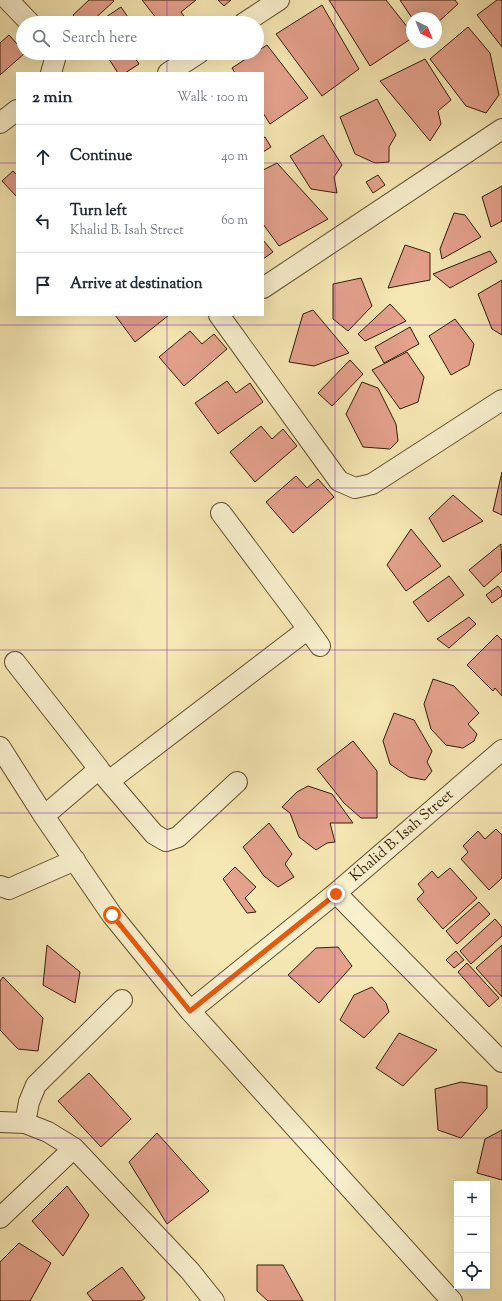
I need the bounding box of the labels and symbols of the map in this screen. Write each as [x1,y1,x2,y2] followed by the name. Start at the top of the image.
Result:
[406,12,442,48] north arrow
[346,785,458,887] street label: Khalid B. Isah Street
[327,885,345,903] route end
[103,906,121,924] route start

